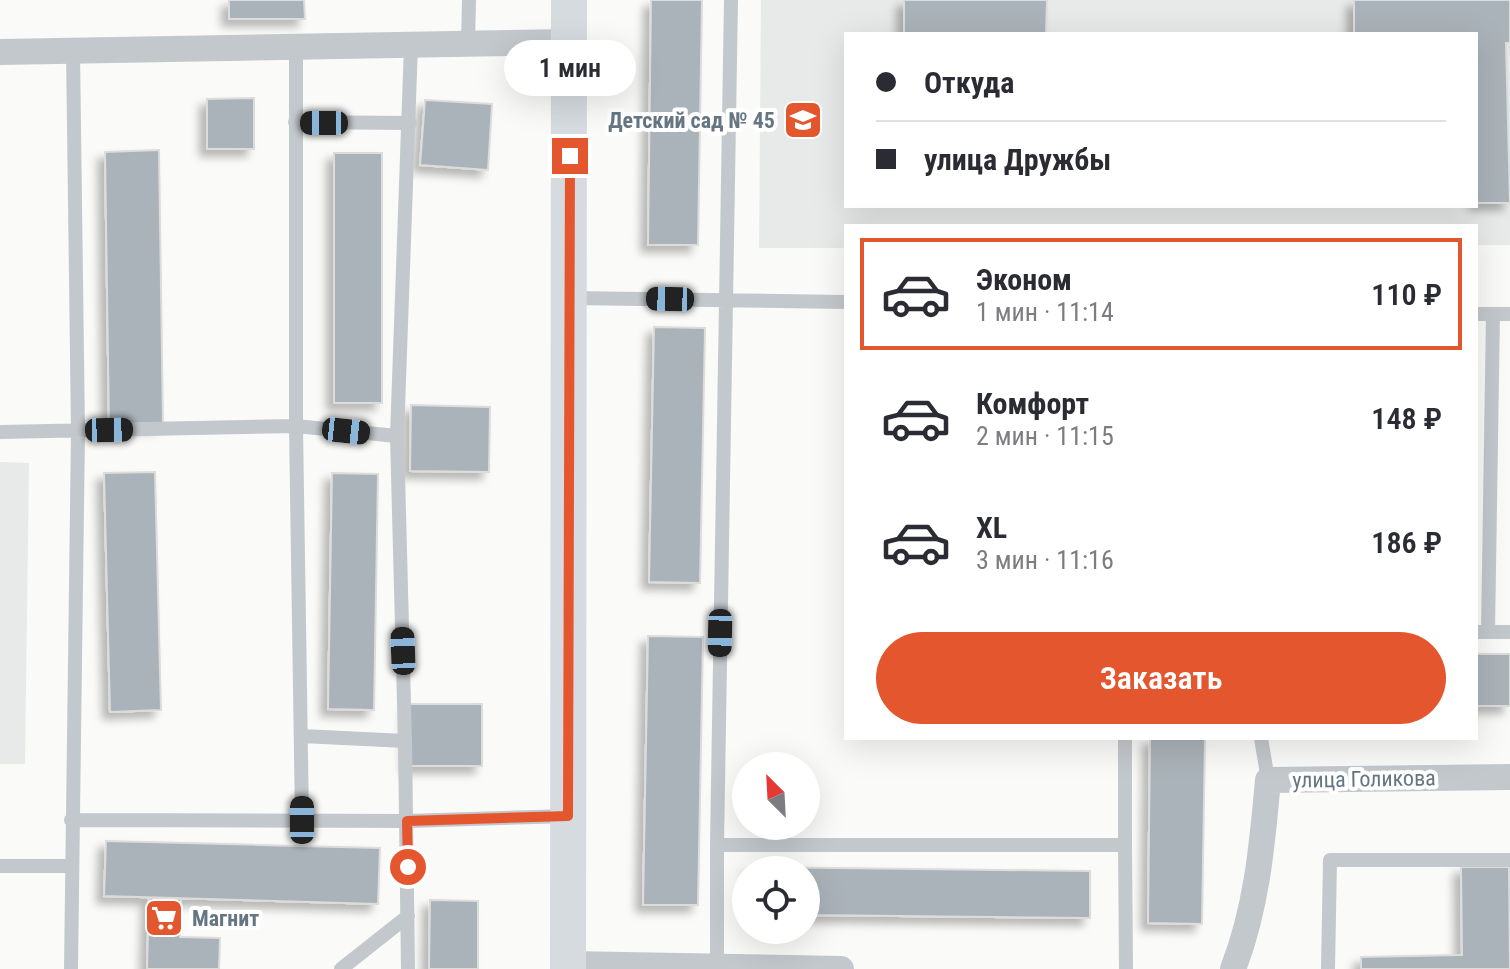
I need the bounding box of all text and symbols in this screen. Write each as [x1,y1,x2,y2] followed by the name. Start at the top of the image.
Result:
[504,40,636,96] callout: 1 мин
[539,53,601,83] text: 1 мин
[924,65,1014,100] text: Откуда
[782,99,824,141] school or university icon: Детский сад № 45
[608,108,775,133] place label: Детский сад № 45
[300,111,348,135] car
[552,138,588,174] route end
[924,142,1111,177] text: улица Дружбы
[880,258,952,330] icon: car
[976,262,1072,297] text: Эконом
[1371,277,1442,312] text: 110 ₽
[646,287,694,311] car
[976,297,1114,327] text: 1 мин · 11:14
[880,382,952,454] icon: car
[976,386,1089,421] text: Комфорт
[1371,401,1442,436] text: 148 ₽
[321,417,371,445] car
[85,418,133,442] car
[976,421,1114,451] text: 2 мин · 11:15
[880,506,952,578] icon: car
[976,510,1007,545] text: XL
[1371,525,1442,560] text: 186 ₽
[976,545,1114,575] text: 3 мин · 11:16
[708,609,732,657] car
[390,627,416,675] car
[876,632,1446,724] button: Заказать
[732,752,820,840] north arrow
[732,752,820,944] map controls
[1292,765,1436,793] street label: улица Голикова
[290,796,314,844] car
[390,849,426,885] route start
[732,856,820,944] button: locate
[143,897,185,939] supermarket icon: Магнит
[192,906,259,931] place label: Магнит

